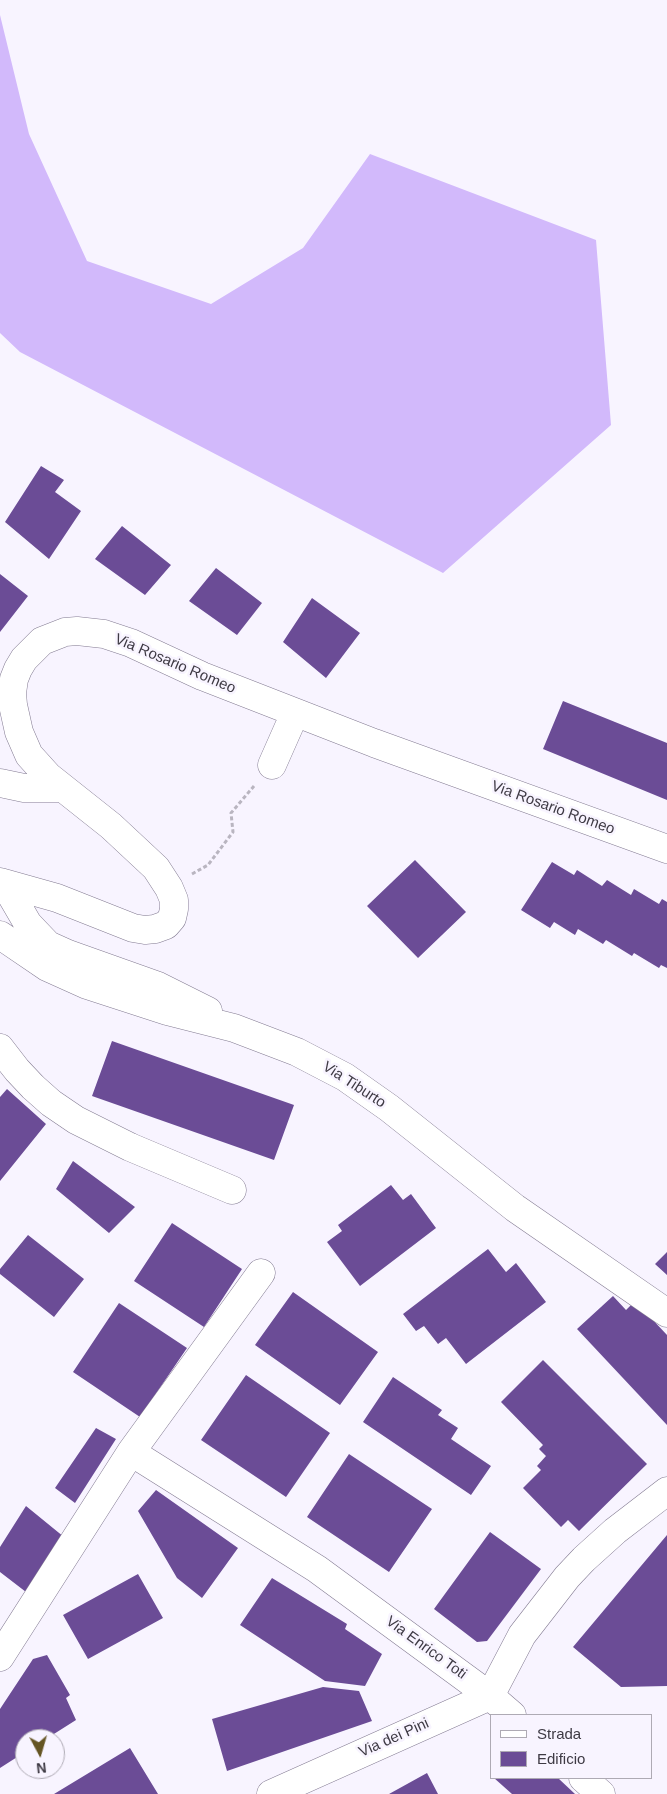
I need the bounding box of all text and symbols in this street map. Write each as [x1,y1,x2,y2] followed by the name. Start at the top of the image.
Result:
[112,630,238,698] street label: Via Rosario Romeo
[489,777,617,839] street label: Via Rosario Romeo
[319,1058,389,1112] street label: Via Tiburto
[382,1613,470,1683] street label: Via Enrico Toti
[490,1714,652,1779] legend
[356,1715,432,1761] street label: Via dei Pini
[537,1725,581,1742] text: Strada
[15,1729,65,1779] north arrow
[537,1750,585,1767] text: Edificio
[36,1759,47,1776] text: N

